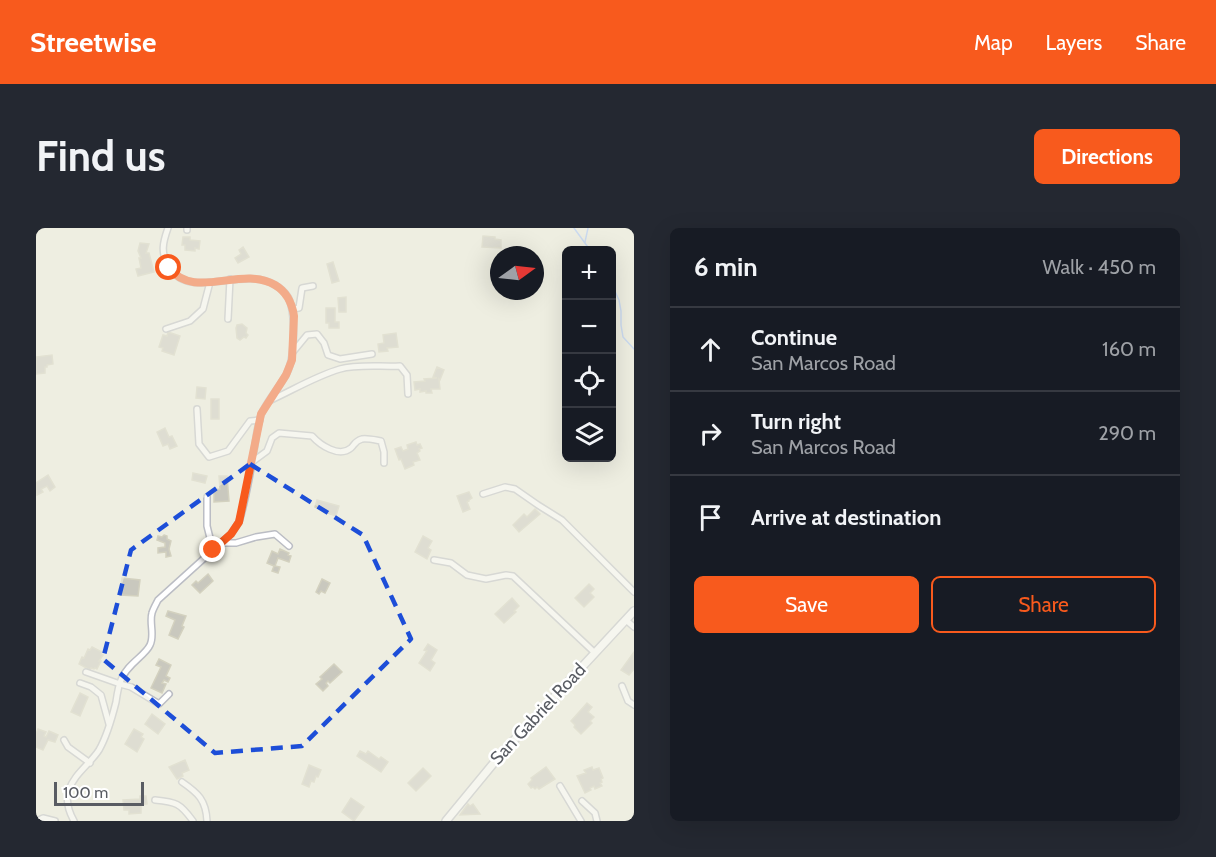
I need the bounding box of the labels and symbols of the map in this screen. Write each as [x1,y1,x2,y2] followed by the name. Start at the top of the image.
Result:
[490,246,544,300] north arrow
[155,254,181,280] route start
[199,536,225,562] route end
[486,659,590,769] street label: San Gabriel Road
[54,779,144,806] scale bar

